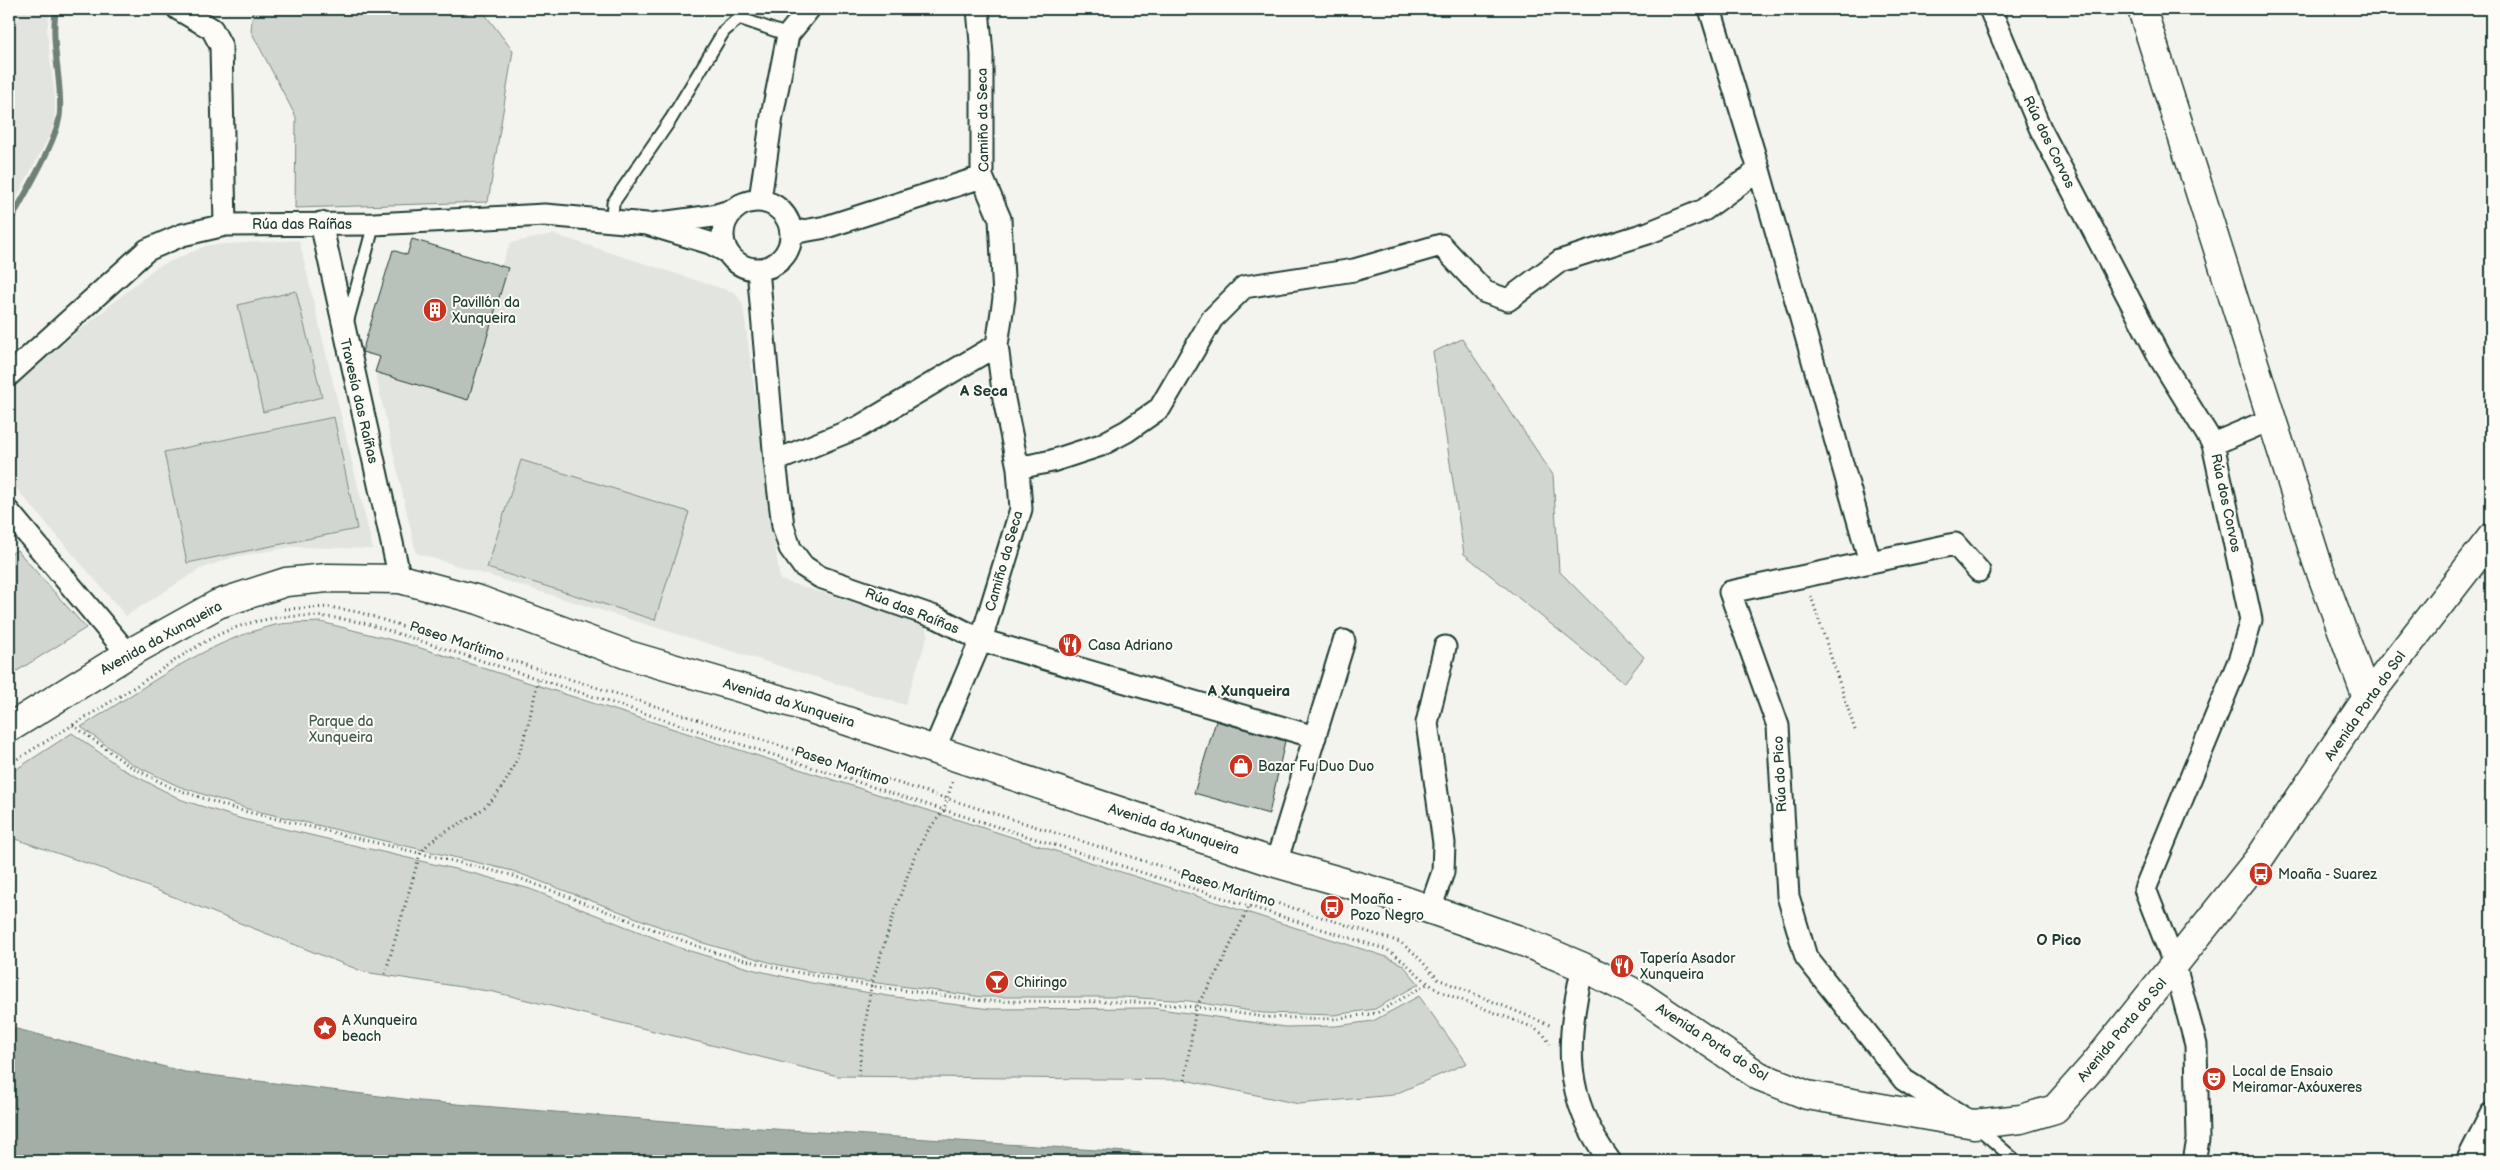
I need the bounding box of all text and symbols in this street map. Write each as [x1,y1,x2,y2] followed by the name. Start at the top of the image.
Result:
[974,68,992,172] street label: Camiño da Seca
[2019,93,2079,191] street label: Rúa dos Corvos
[252,216,352,233] street label: Rúa das Raíñas
[451,294,520,327] place label: Pavillón da Xunqueira
[422,297,448,323] building icon: Pavillón da Xunqueira
[336,337,382,465] street label: Travesía das Raíñas
[959,382,1008,401] district label: A Seca
[2207,452,2245,554] street label: Rúa dos Corvos
[982,509,1027,613] street label: Camiño da Seca
[862,584,962,638] street label: Rúa das Raíñas
[97,597,225,679] street label: Avenida da Xunqueira
[407,618,507,664] street label: Paseo Marítimo
[1057,632,1083,658] restaurant icon: Casa Adriano
[1088,637,1173,654] place label: Casa Adriano
[2321,648,2409,764] street label: Avenida Porta do Sol
[721,675,857,731] street label: Avenida da Xunqueira
[1207,682,1290,701] district label: A Xunqueira
[308,713,374,746] park label: Parque da Xunqueira
[1770,735,1790,813] street label: Rúa do Pico
[792,743,892,789] street label: Paseo Marítimo
[1228,753,1254,779] shop icon: Bazar Fu Duo Duo
[1258,758,1374,775] place label: Bazar Fu Duo Duo
[1106,800,1242,858] street label: Avenida da Xunqueira
[2248,861,2274,887] bus stop icon: Moaña - Suarez
[1178,865,1278,911] street label: Paseo Marítimo
[2278,866,2377,883] place label: Moaña - Suarez
[1350,891,1424,924] place label: Moaña - Pozo Negro
[1319,894,1345,920] bus stop icon: Moaña - Pozo Negro
[2037,931,2082,950] district label: O Pico
[1639,950,1736,983] place label: Tapería Asador Xunqueira
[1609,953,1635,979] restaurant icon: Tapería Asador Xunqueira
[984,969,1010,995] bar icon: Chiringo
[1014,974,1067,991] place label: Chiringo
[2074,975,2170,1085] street label: Avenida Porta do Sol
[1653,999,1771,1085] street label: Avenida Porta do Sol
[342,1012,417,1045] place label: A Xunqueira beach
[312,1015,338,1041] place icon: A Xunqueira beach
[2232,1063,2362,1096] place label: Local de Ensaio Meiramar-Axóuxeres
[2201,1066,2227,1092] theatre icon: Local de Ensaio Meiramar-Axóuxeres

